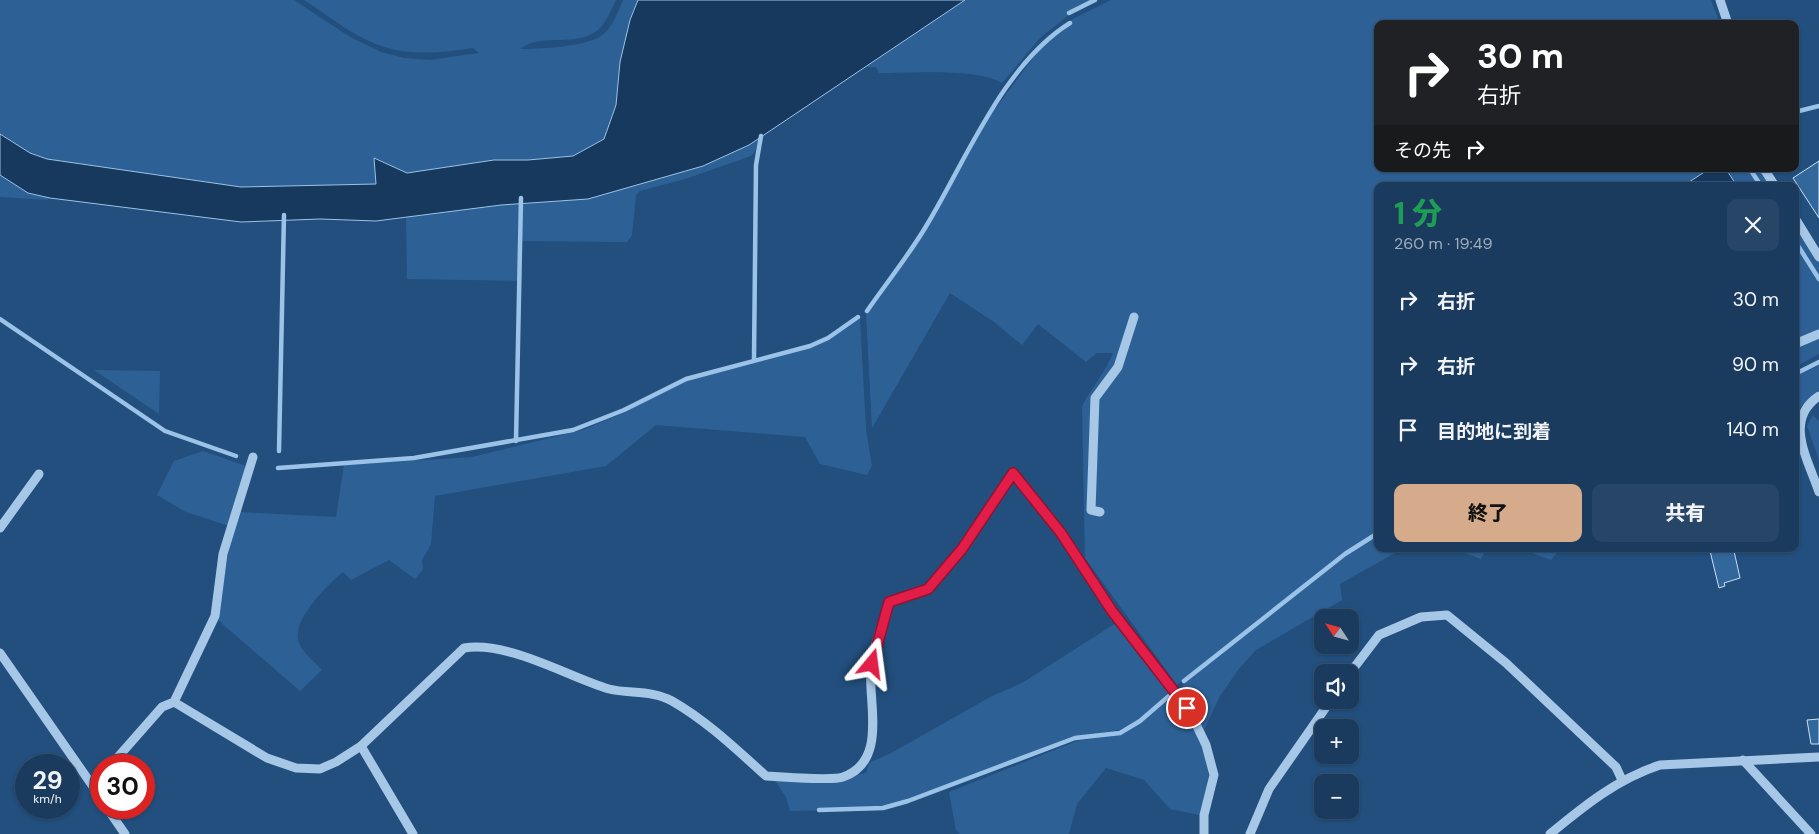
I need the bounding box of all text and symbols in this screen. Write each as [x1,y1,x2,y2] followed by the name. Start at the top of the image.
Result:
[1477,33,1564,79] text: 30 m
[1394,40,1459,105] icon: right
[1477,81,1521,110] text: 右折
[1461,135,1489,163] icon: right
[1394,138,1451,163] text: その先
[1394,194,1442,233] text: 1 分
[1727,199,1779,251] button: close
[1394,233,1492,254] text: 260 m · 19:49
[1394,286,1422,314] icon: right
[1733,287,1779,312] text: 30 m
[1437,289,1475,314] text: 右折
[1394,351,1422,379] icon: right
[1732,352,1779,377] text: 90 m
[1437,354,1475,379] text: 右折
[1394,416,1422,444] icon: arrive
[1727,417,1779,442] text: 140 m
[1437,419,1551,444] text: 目的地に到着
[1394,484,1582,542] button: 終了
[1592,484,1779,542] button: 共有
[1314,609,1359,654] north arrow
[1314,609,1359,819] map controls
[845,637,897,689] position arrow
[1314,664,1359,709] button: sound
[1166,687,1208,729] pin
[1173,694,1201,722] icon: arrive
[1314,719,1359,764] button: +
[90,754,155,819] speed limit sign: 30
[32,764,63,797] text: 29
[1314,774,1359,819] button: −
[33,791,62,807] text: km/h

